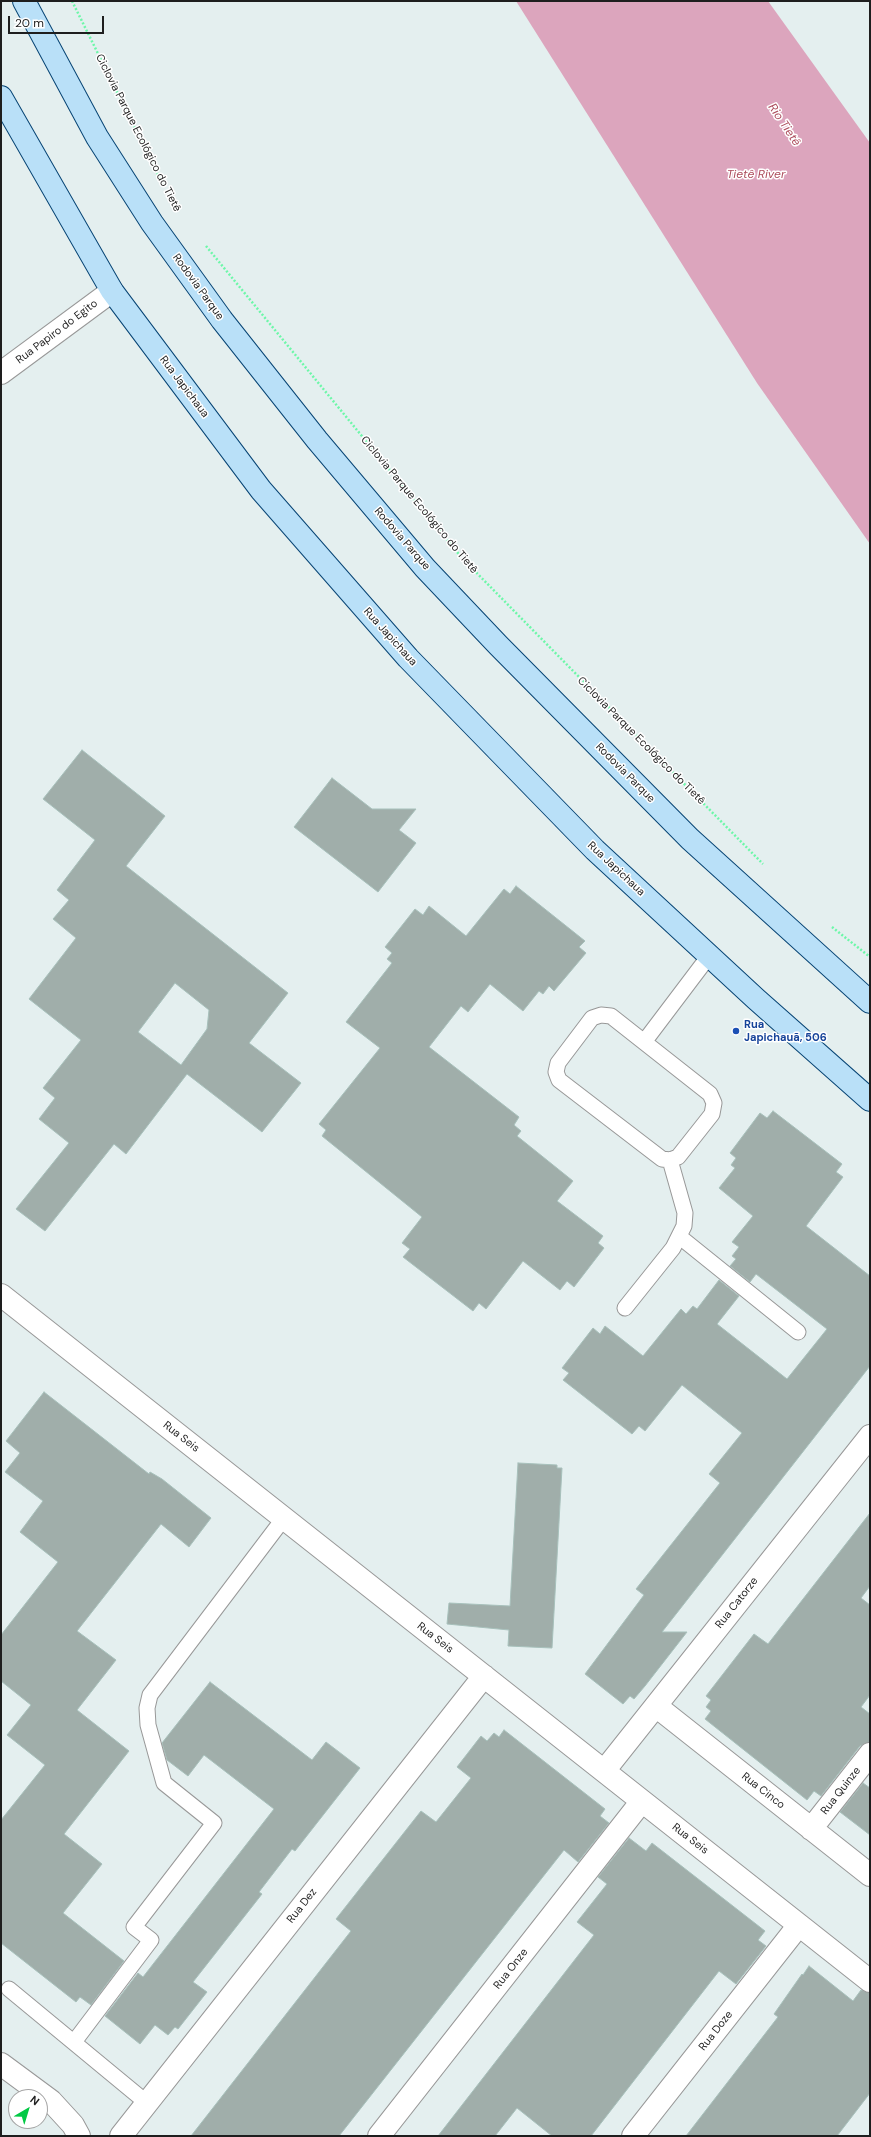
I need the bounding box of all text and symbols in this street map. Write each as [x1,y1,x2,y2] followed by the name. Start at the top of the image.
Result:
[10,8,106,34] scale bar
[15,15,44,31] text: 20 m
[92,52,184,214] street label: Ciclovia Parque Ecológico do Tietê
[765,101,803,149] water label: Rio Tietê
[727,168,785,182] water label: Tietê River
[170,251,226,323] street label: Rodovia Parque
[14,297,100,367] street label: Rua Papiro do Egito
[157,354,211,420] street label: Rua Japichaua
[358,434,480,576] street label: Ciclovia Parque Ecológico do Tietê
[371,505,433,573] street label: Rodovia Parque
[360,605,420,669] street label: Rua Japichaua
[574,674,708,808] street label: Ciclovia Parque Ecológico do Tietê
[593,741,657,805] street label: Rodovia Parque
[585,839,647,899] street label: Rua Japichaua
[744,1018,827,1044] place label: Rua Japichauã, 506
[731,1026,741,1036] marker: Rua Japichauã, 506
[160,1419,202,1455] street label: Rua Seis
[713,1575,761,1631] street label: Rua Catorze
[414,1620,456,1656] street label: Rua Seis
[818,1765,864,1817] street label: Rua Quinze
[739,1770,787,1812] street label: Rua Cinco
[669,1821,711,1857] street label: Rua Seis
[284,1886,320,1926] street label: Rua Dez
[491,1946,531,1992] street label: Rua Onze
[696,2008,736,2054] street label: Rua Doze
[8,2089,48,2129] north arrow
[27,2092,42,2108] text: N

